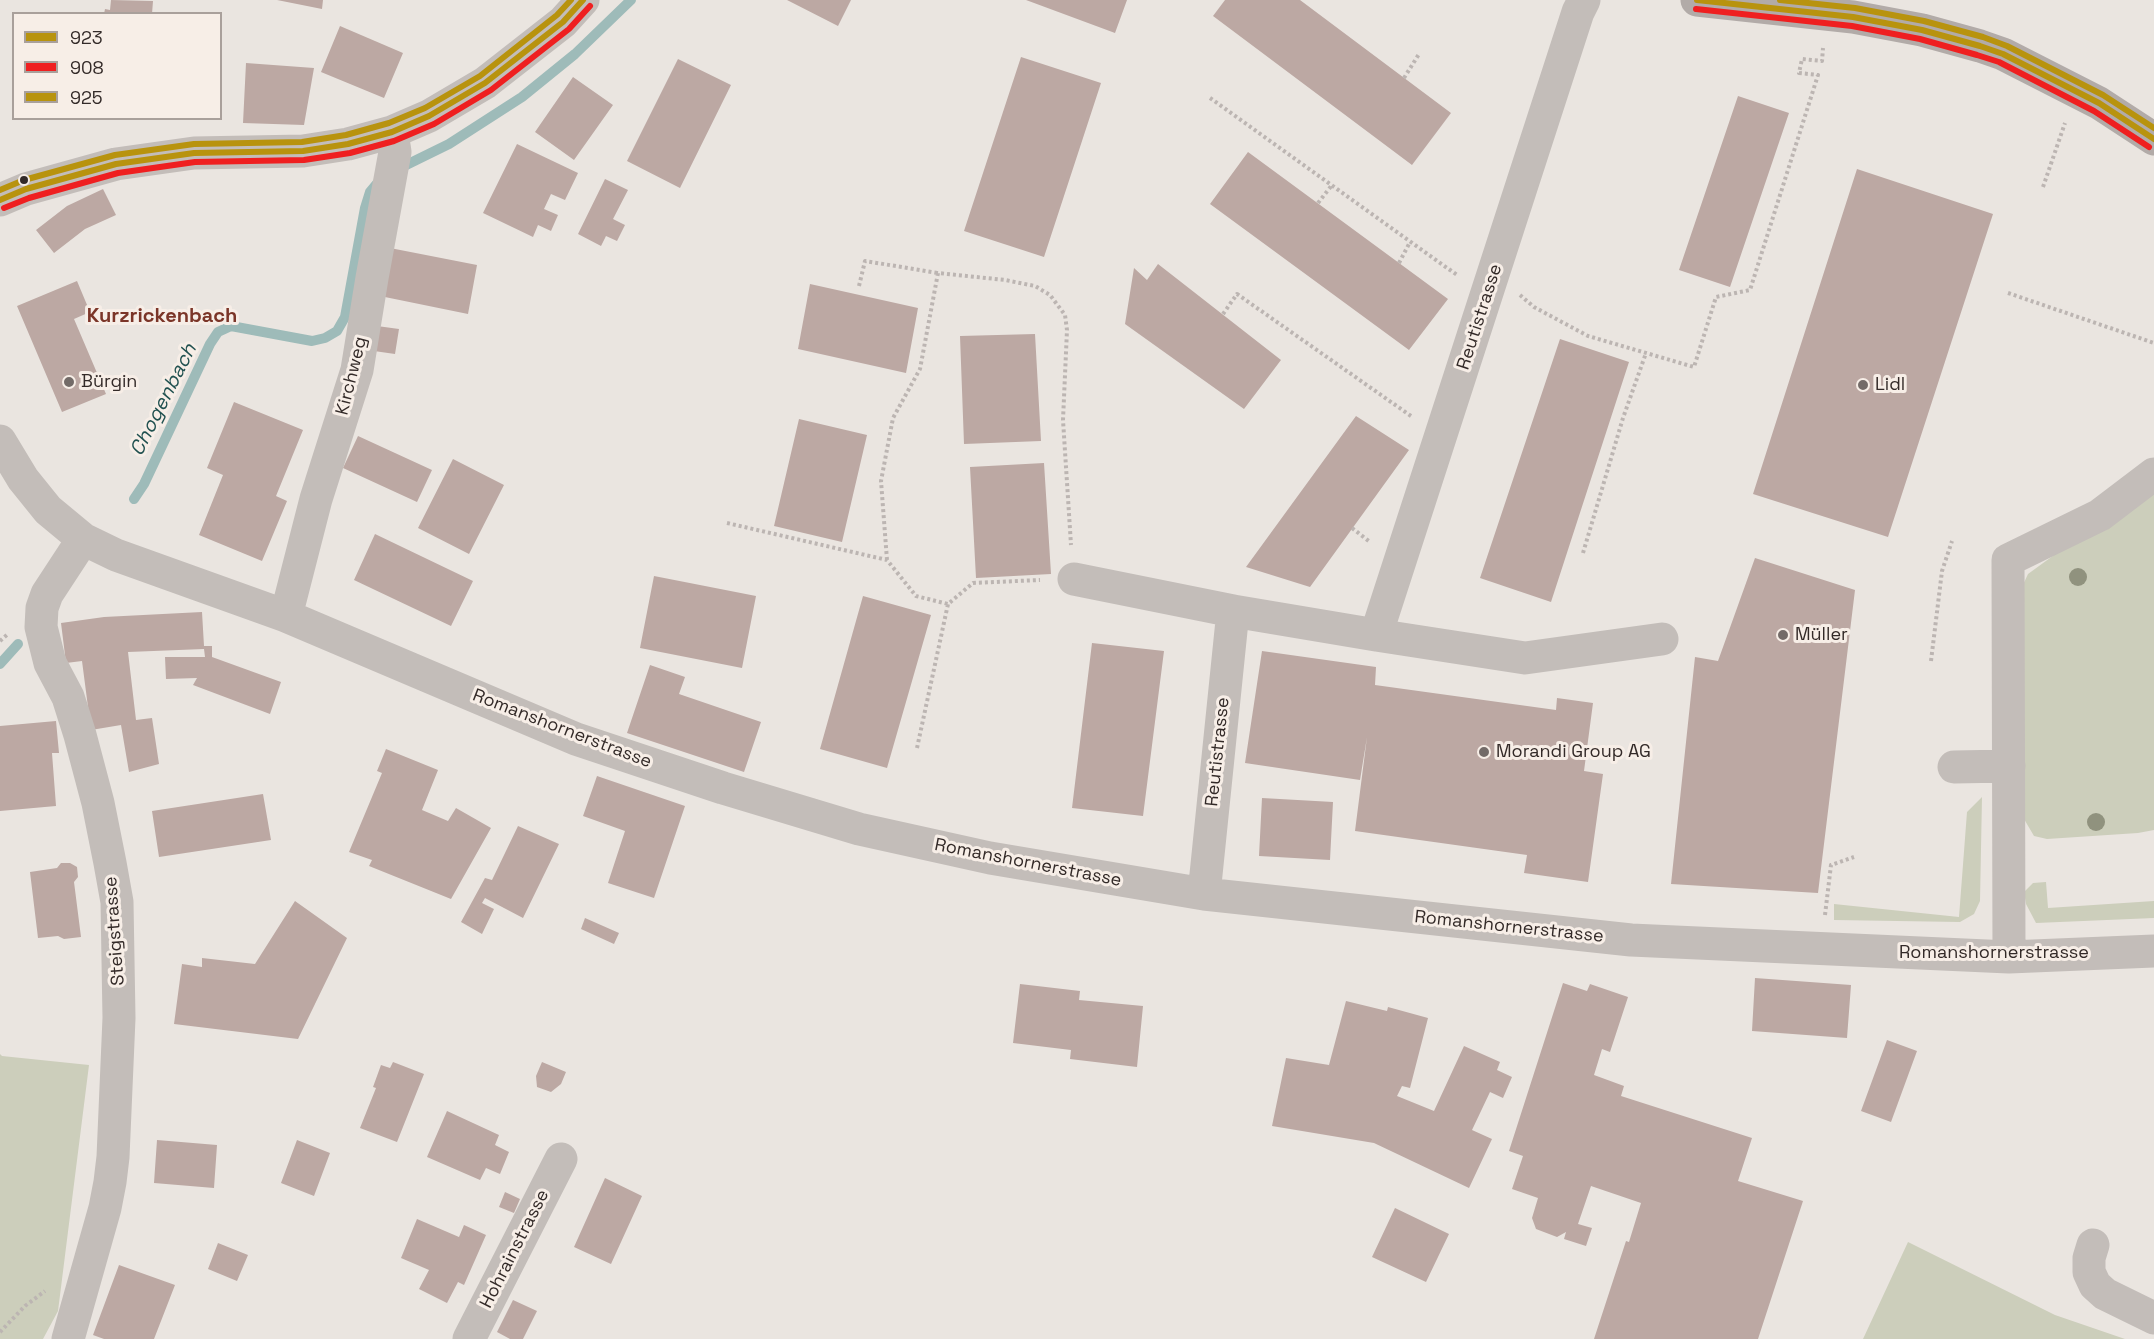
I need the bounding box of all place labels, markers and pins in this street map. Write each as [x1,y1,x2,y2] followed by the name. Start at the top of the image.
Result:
[18,174,30,186] unlabelled marker
[81,371,137,393] place label: Bürgin
[1875,374,1905,396] place label: Lidl
[62,375,76,389] marker: Bürgin
[1856,378,1870,392] marker: Lidl
[1795,624,1848,646] place label: Müller
[1776,628,1790,642] marker: Müller
[1496,741,1651,763] place label: Morandi Group AG
[1477,745,1491,759] marker: Morandi Group AG

